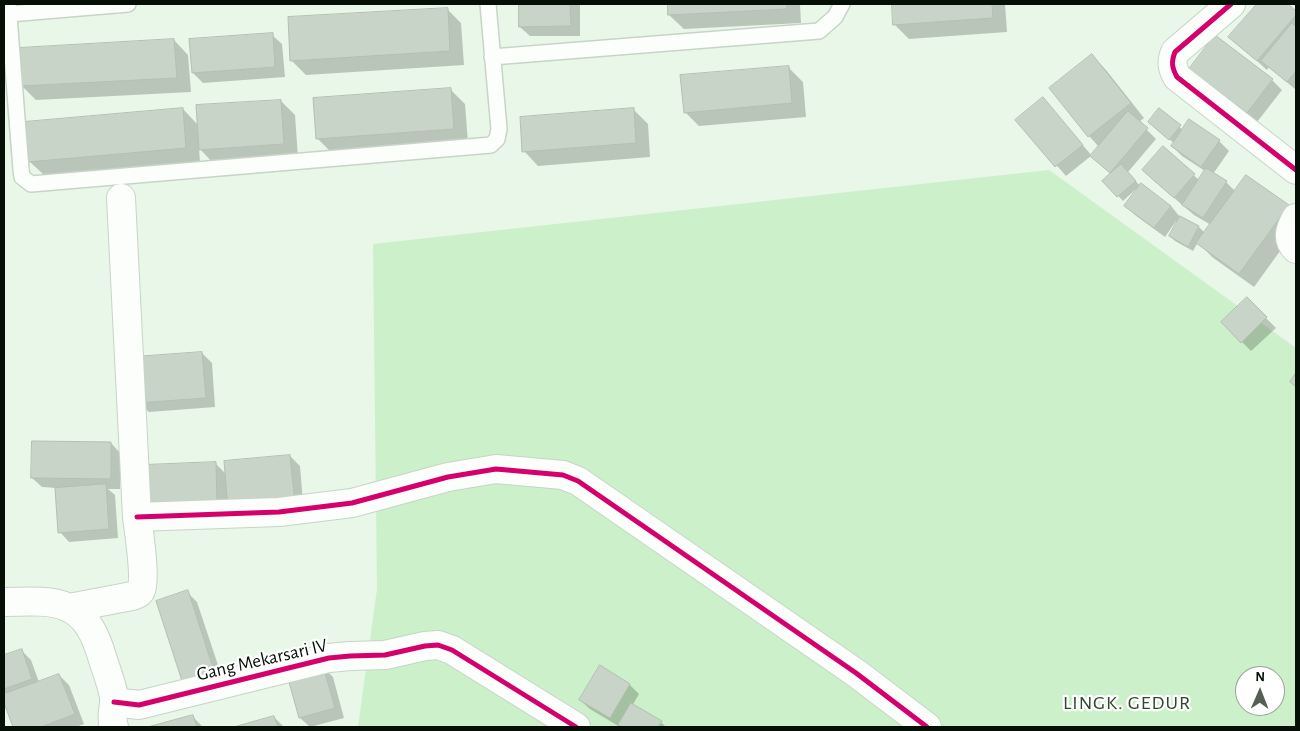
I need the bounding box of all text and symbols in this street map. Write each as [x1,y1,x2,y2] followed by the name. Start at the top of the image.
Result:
[194,634,330,686] street label: Gang Mekarsari IV
[1235,666,1285,716] north arrow
[1255,670,1265,684] text: N
[1062,691,1192,715] district label: LINGK. GEDUR

